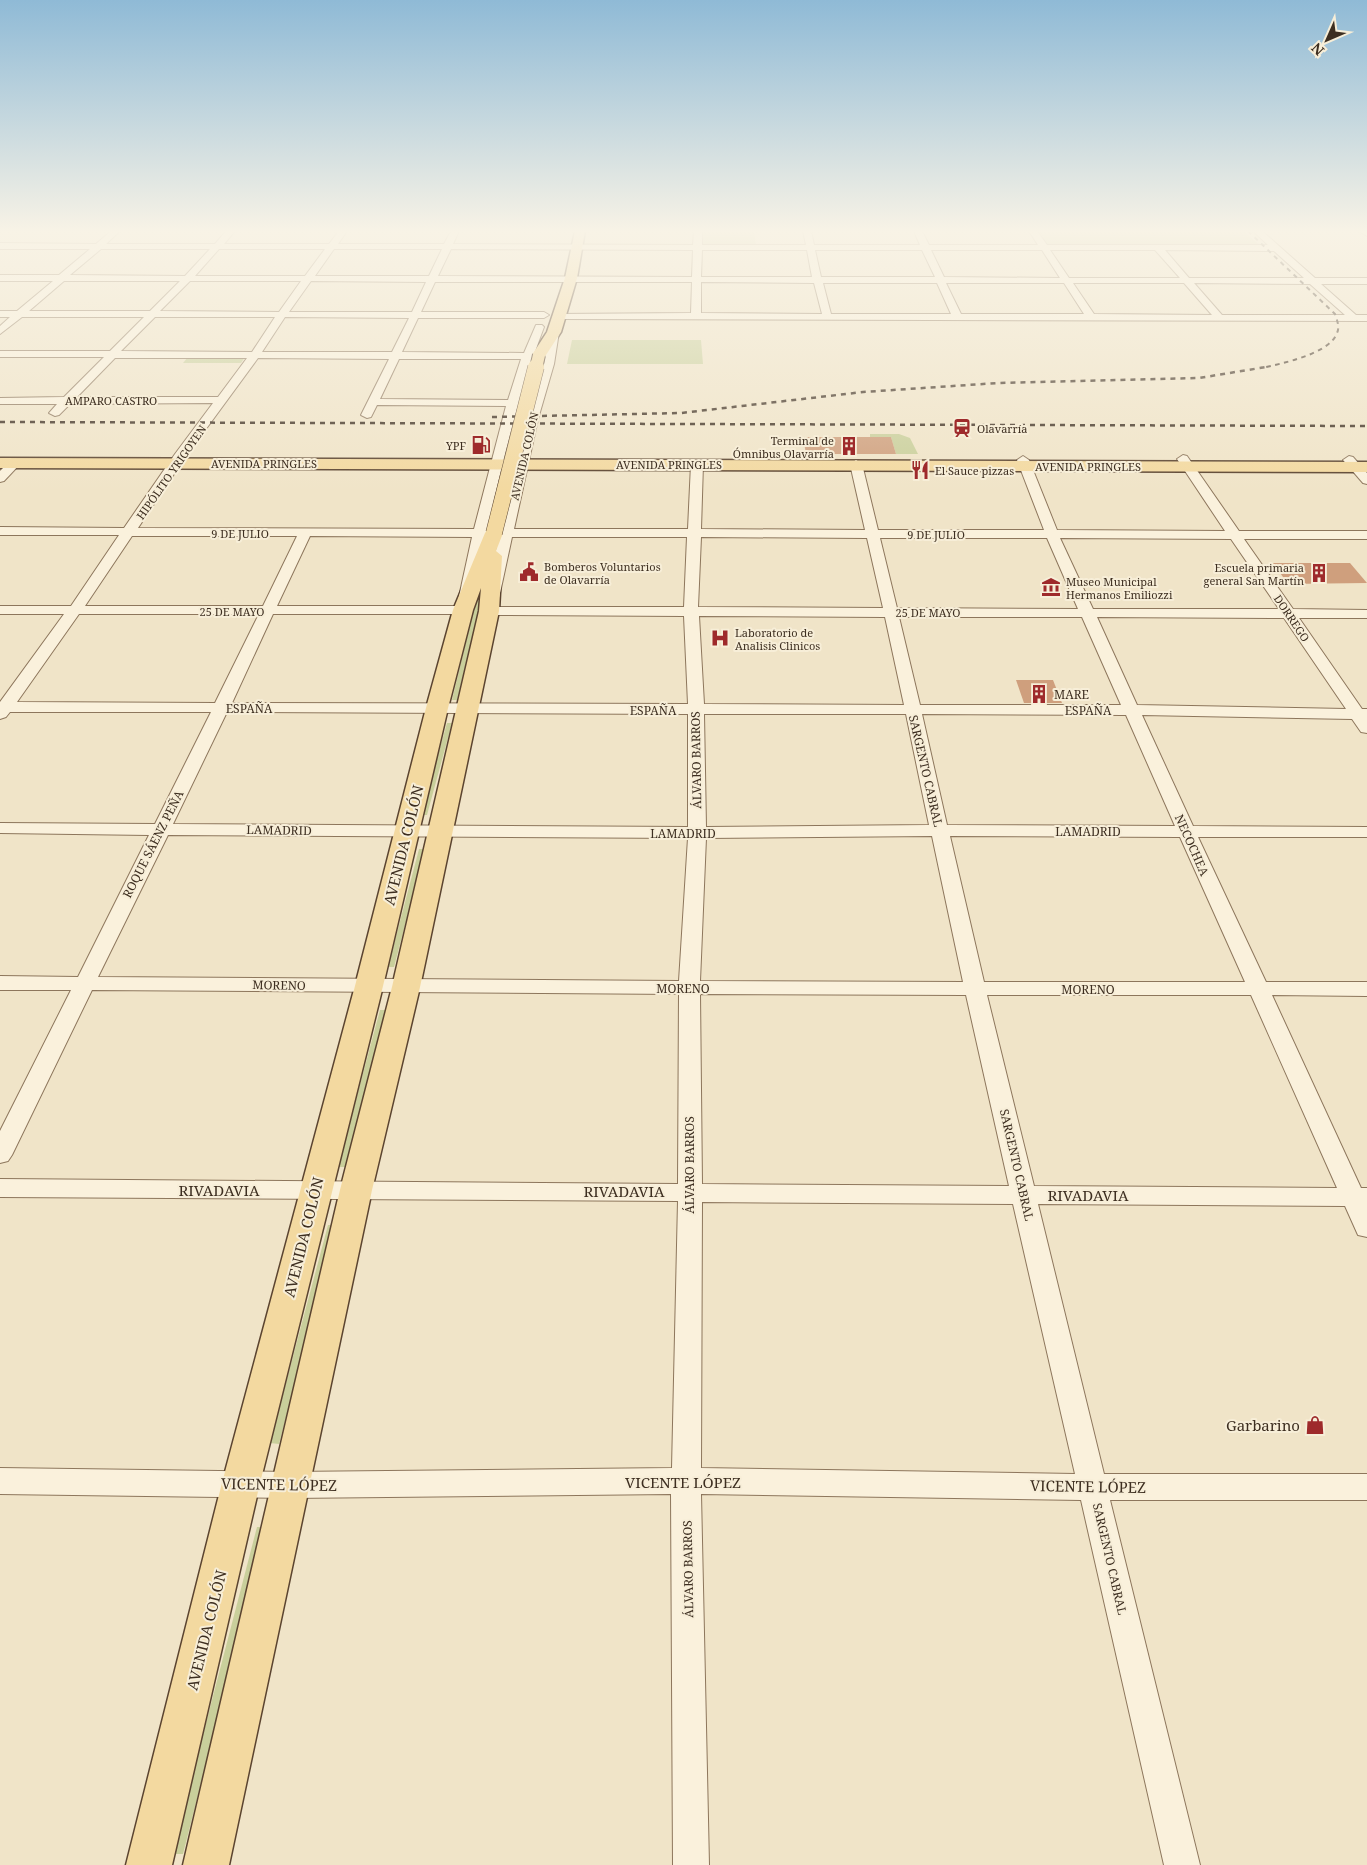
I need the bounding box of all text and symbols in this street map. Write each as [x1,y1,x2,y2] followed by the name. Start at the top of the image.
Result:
[1302,15,1352,65] north arrow
[1307,39,1328,60] text: N
[65,393,157,408] street label: AMPARO CASTRO
[507,410,542,502] street label: AVENIDA COLÓN
[951,417,973,439] station icon: Olavarría
[133,421,210,522] street label: HIPÓLITO YRIGOYEN
[977,421,1027,436] place label: Olavarría
[733,433,834,461] place label: Terminal de Ómnibus Olavarría
[470,434,492,456] fuel station icon: YPF
[838,435,860,457] building icon: Terminal de Ómnibus Olavarría
[445,438,467,453] place label: YPF
[211,456,317,471] street label: AVENIDA PRINGLES
[616,457,722,472] street label: AVENIDA PRINGLES
[909,459,931,481] restaurant icon: El Sauce pizzas
[1035,459,1141,474] street label: AVENIDA PRINGLES
[935,463,1014,478] place label: El Sauce pizzas
[211,526,269,541] street label: 9 DE JULIO
[907,527,965,542] street label: 9 DE JULIO
[544,559,661,587] place label: Bomberos Voluntarios de Olavarría
[1203,560,1304,588] place label: Escuela primaria general San Martín
[518,561,540,583] public building icon: Bomberos Voluntarios de Olavarría
[1308,562,1330,584] building icon: Escuela primaria general San Martín
[1066,574,1173,602] place label: Museo Municipal Hermanos Emiliozzi
[1040,576,1062,598] museum icon: Museo Municipal Hermanos Emiliozzi
[1271,592,1313,644] street label: DORREGO
[200,604,264,619] street label: 25 DE MAYO
[896,605,960,620] street label: 25 DE MAYO
[735,625,820,653] place label: Laboratorio de Analisis Clinicos
[709,627,731,649] hospital icon: Laboratorio de Analisis Clinicos
[1028,683,1050,705] building icon: MARE
[1054,686,1089,703] place label: MARE
[226,700,273,717] street label: ESPAÑA
[630,702,677,719] street label: ESPAÑA
[1065,702,1112,719] street label: ESPAÑA
[687,711,705,809] street label: ÁLVARO BARROS
[905,713,947,829] street label: SARGENTO CABRAL
[378,782,428,907] street label: AVENIDA COLÓN
[119,787,188,901] street label: ROQUE SÁENZ PEÑA
[1171,812,1213,879] street label: NECOCHEA
[246,821,312,839] street label: LAMADRID
[1055,823,1121,840] street label: LAMADRID
[650,825,716,842] street label: LAMADRID
[252,976,306,994] street label: MORENO
[656,980,710,997] street label: MORENO
[1061,981,1115,998] street label: MORENO
[996,1107,1038,1223] street label: SARGENTO CABRAL
[681,1116,698,1214] street label: ÁLVARO BARROS
[278,1174,328,1299] street label: AVENIDA COLÓN
[178,1180,260,1200] street label: RIVADAVIA
[583,1181,665,1201] street label: RIVADAVIA
[1047,1185,1129,1205] street label: RIVADAVIA
[1304,1414,1326,1436] shop icon: Garbarino
[1226,1415,1300,1435] place label: Garbarino
[625,1472,741,1492] street label: VICENTE LÓPEZ
[221,1473,337,1495] street label: VICENTE LÓPEZ
[1030,1475,1146,1497] street label: VICENTE LÓPEZ
[1089,1501,1131,1617] street label: SARGENTO CABRAL
[679,1520,697,1618] street label: ÁLVARO BARROS
[181,1567,231,1692] street label: AVENIDA COLÓN

